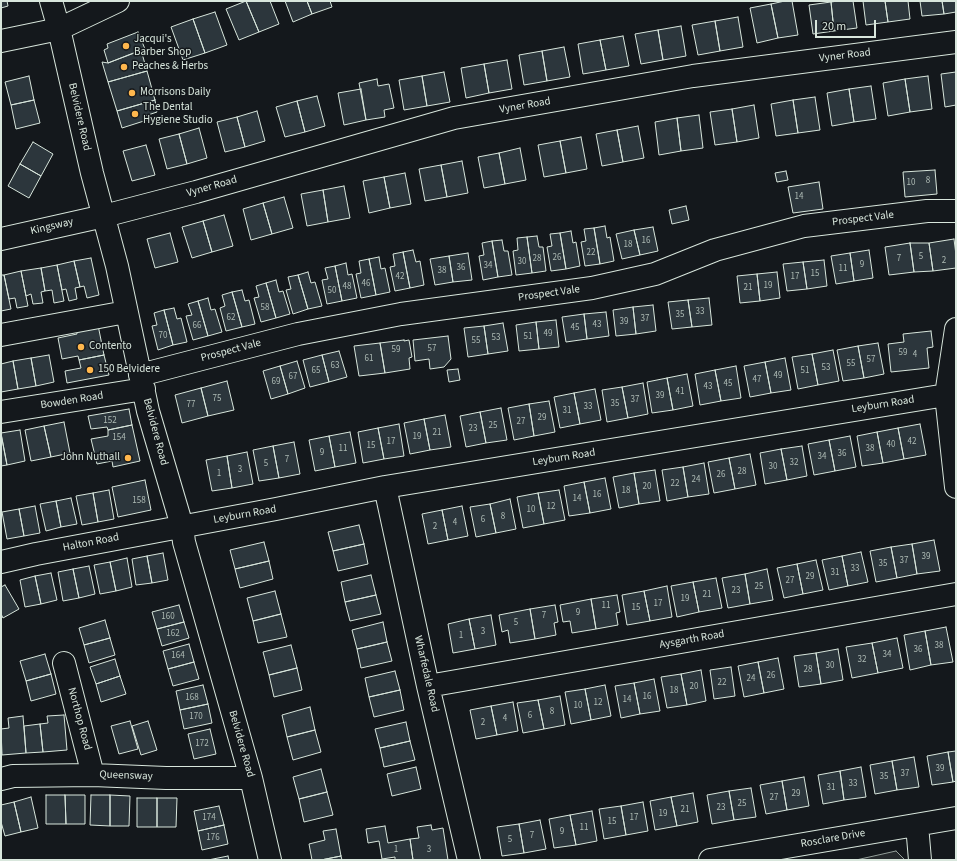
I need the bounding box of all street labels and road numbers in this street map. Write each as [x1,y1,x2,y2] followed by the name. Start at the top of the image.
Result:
[818,46,872,66] street label: Vyner Road
[65,82,93,152] street label: Belvidere Road
[498,95,552,117] street label: Vyner Road
[185,174,239,200] street label: Vyner Road
[831,209,895,229] street label: Prospect Vale
[29,216,75,238] street label: Kingsway
[517,283,581,305] street label: Prospect Vale
[199,337,263,365] street label: Prospect Vale
[40,390,104,412] street label: Bowden Road
[851,394,915,416] street label: Leyburn Road
[140,397,170,467] street label: Belvidere Road
[532,447,596,469] street label: Leyburn Road
[213,503,277,527] street label: Leyburn Road
[62,531,120,555] street label: Halton Road
[658,628,726,652] street label: Aysgarth Road
[411,634,441,714] street label: Wharfedale Road
[64,686,94,752] street label: Northop Road
[225,709,257,779] street label: Belvidere Road
[99,768,153,784] street label: Queensway
[800,827,866,851] street label: Rosclare Drive

